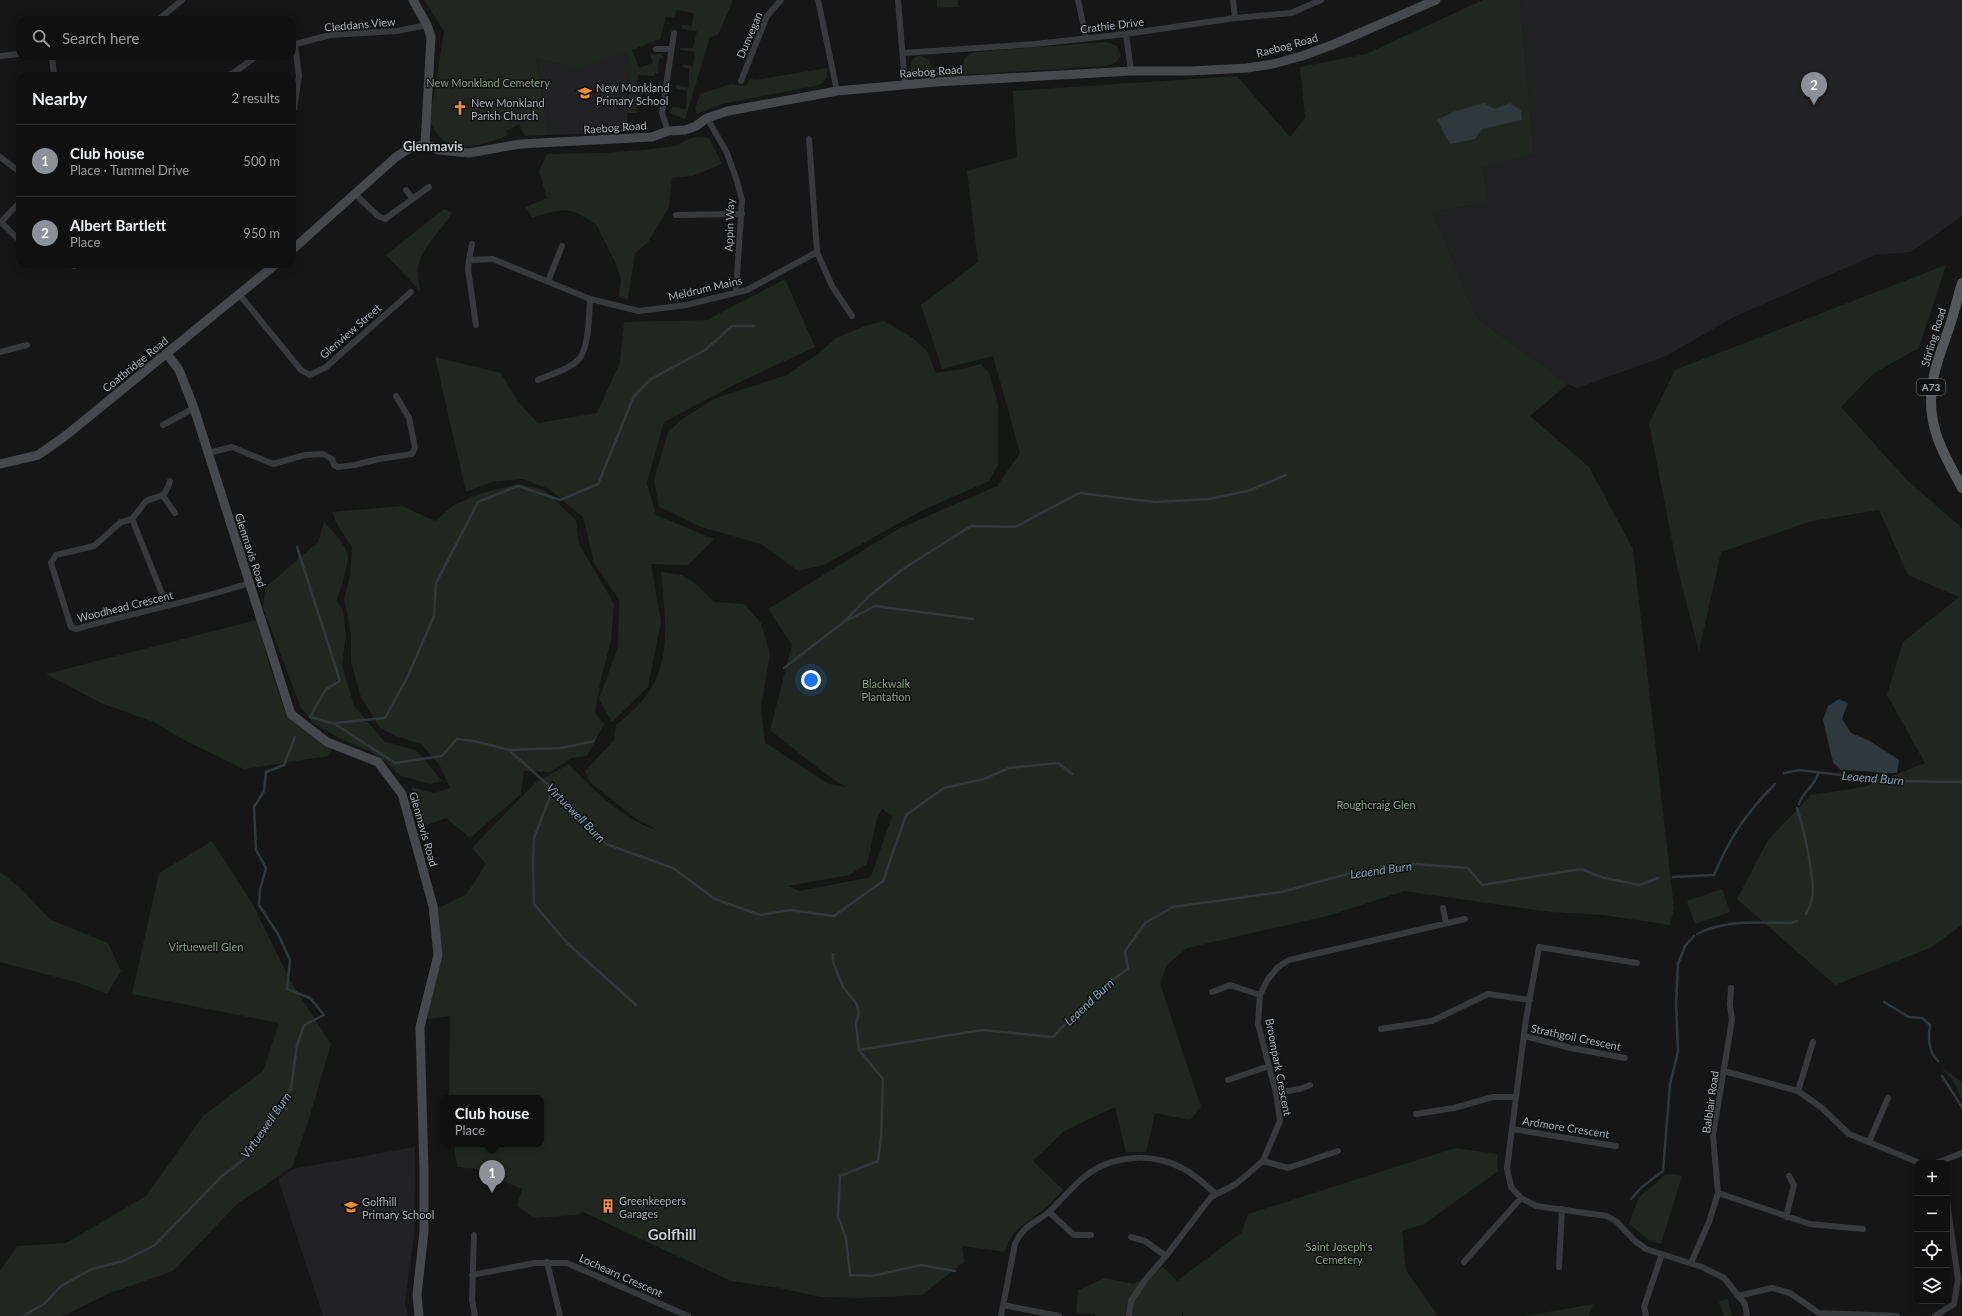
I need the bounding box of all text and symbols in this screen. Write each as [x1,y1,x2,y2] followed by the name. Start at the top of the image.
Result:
[733,10,765,60] street label: Dunvegan
[324,14,396,34] street label: Cleddans View
[1079,15,1145,35] street label: Crathie Drive
[16,16,296,60] search box
[30,27,52,49] icon: search
[62,29,139,47] text: Search here
[1255,31,1319,59] street label: Raebog Road
[899,62,963,80] street label: Raebog Road
[1801,72,1827,105] pin: 2
[426,76,550,89] park label: New Monkland Cemetery
[596,81,670,107] place label: New Monkland Primary School
[577,85,593,101] school or university icon: New Monkland Primary School
[32,88,87,109] text: Nearby
[232,90,280,106] text: 2 results
[471,96,545,122] place label: New Monkland Parish Church
[452,100,468,116] church icon: New Monkland Parish Church
[583,118,647,136] street label: Raebog Road
[403,138,463,154] district label: Glenmavis
[70,144,144,162] text: Club house
[41,153,49,169] text: 1
[243,153,280,169] text: 500 m
[70,162,189,178] text: Place · Tummel Drive
[722,198,736,252] street label: Appin Way
[70,216,166,234] text: Albert Bartlett
[41,225,49,241] text: 2
[243,225,280,241] text: 950 m
[70,234,100,250] text: Place
[667,273,744,303] street label: Meldrum Mains
[317,301,383,361] street label: Glenview Street
[1918,306,1948,368] street label: Stirling Road
[100,334,170,394] street label: Coatbridge Road
[1917,379,1945,395] road number: A73
[233,511,269,589] street label: Glenmavis Road
[76,588,174,624] street label: Woodhead Crescent
[801,670,821,690] your location
[861,677,911,703] park label: Blackwalk Plantation
[1841,768,1905,788] water label: Leaend Burn
[543,780,609,846] water label: Virtuewell Burn
[407,790,441,868] street label: Glenmavis Road
[1336,798,1416,811] park label: Roughcraig Glen
[1349,858,1413,882] water label: Leaend Burn
[169,940,243,953] park label: Virtuewell Glen
[1061,975,1117,1029] water label: Leaend Burn
[1263,1017,1295,1117] street label: Broompark Crescent
[1530,1021,1622,1053] street label: Strathgoil Crescent
[1699,1070,1721,1134] street label: Balblair Road
[238,1089,294,1161] water label: Virtuewell Burn
[440,1095,544,1147] popup
[455,1104,529,1122] text: Club house
[1522,1114,1610,1140] street label: Ardmore Crescent
[455,1122,485,1138] text: Place
[479,1160,505,1193] pin: 1
[1914,1160,1950,1304] map controls
[1914,1160,1950,1196] button: +
[619,1194,686,1220] place label: Greenkeepers Garages
[362,1195,434,1221] place label: Golfhill Primary School
[1914,1196,1950,1232] button: −
[600,1198,616,1214] building icon: Greenkeepers Garages
[343,1199,359,1215] school or university icon: Golfhill Primary School
[648,1225,696,1243] district label: Golfhill
[1914,1232,1950,1268] button: locate
[1306,1240,1373,1266] park label: Saint Joseph's Cemetery
[577,1251,665,1299] street label: Lochearn Crescent
[1914,1268,1950,1304] button: layers

